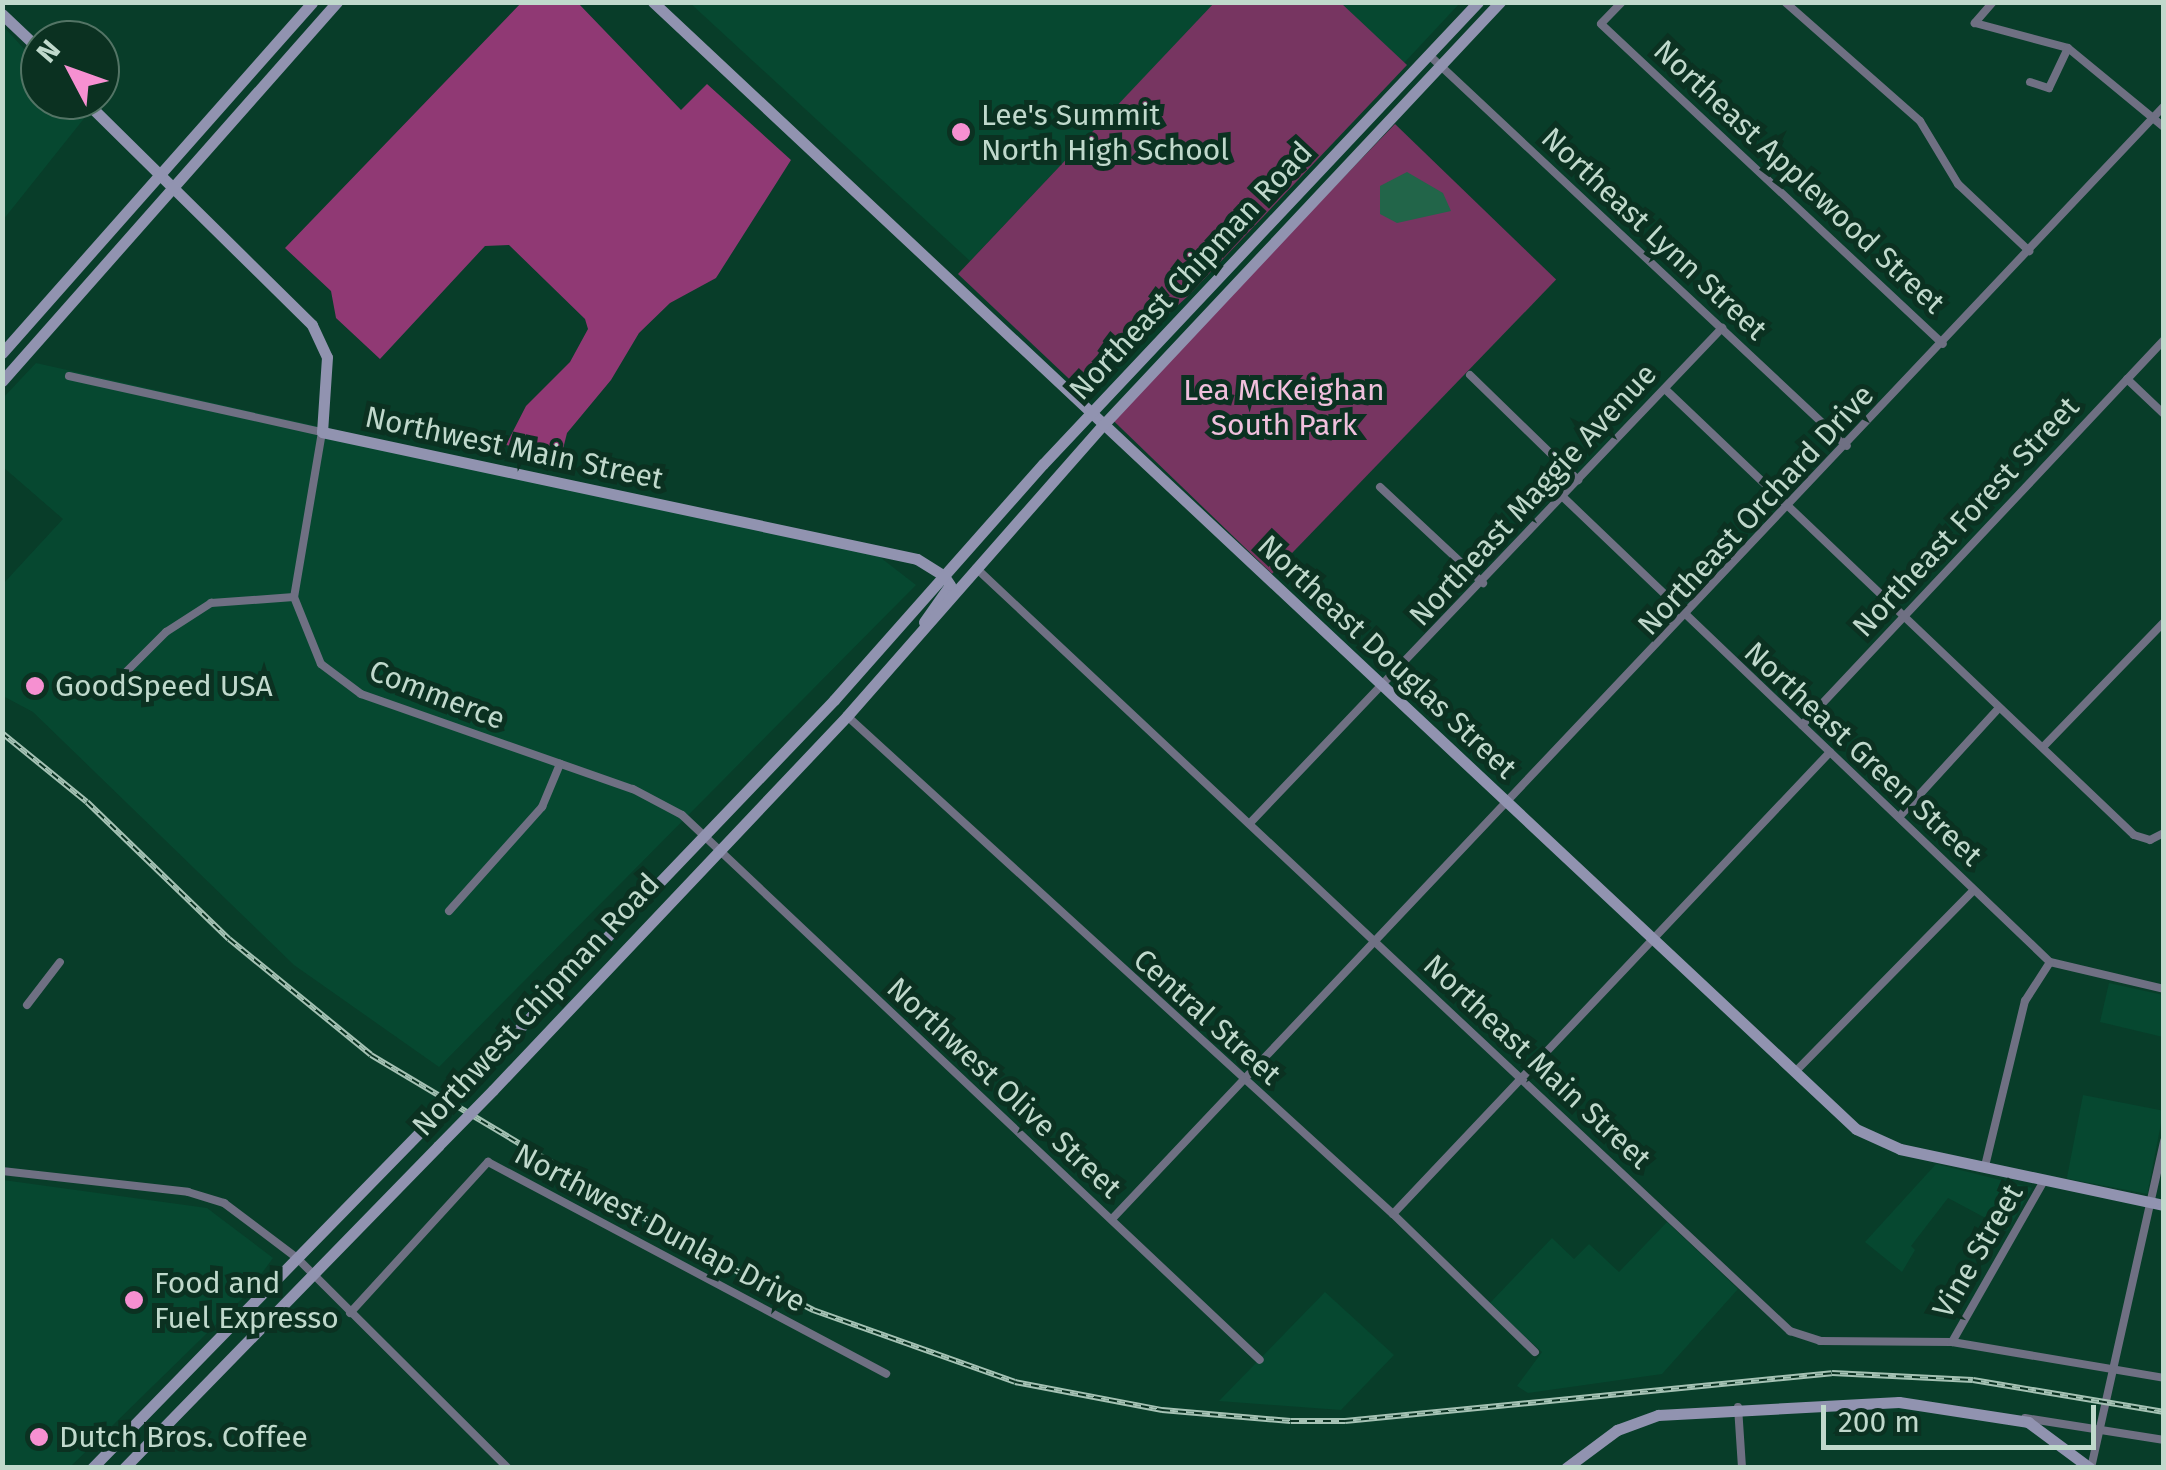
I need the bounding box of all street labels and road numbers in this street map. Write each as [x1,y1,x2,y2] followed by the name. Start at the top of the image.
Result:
[1646,33,1952,321] street label: Northeast Applewood Street
[1534,120,1774,348] street label: Northeast Lynn Street
[1062,134,1320,408] street label: Northeast Chipman Road
[1402,356,1664,634] street label: Northeast Maggie Avenue
[1630,377,1882,643] street label: Northeast Orchard Drive
[1845,389,2087,645] street label: Northeast Forest Street
[362,399,666,497] street label: Northwest Main Street
[1250,528,1524,786] street label: Northeast Douglas Street
[1737,634,1989,874] street label: Northeast Green Street
[364,653,510,737] street label: Commerce
[405,866,667,1144] street label: Northwest Chipman Road
[1126,942,1288,1092] street label: Central Street
[1416,947,1658,1177] street label: Northeast Main Street
[879,970,1129,1206] street label: Northwest Olive Street
[508,1136,812,1320] street label: Northwest Dunlap Drive
[1925,1178,2031,1324] street label: Vine Street

